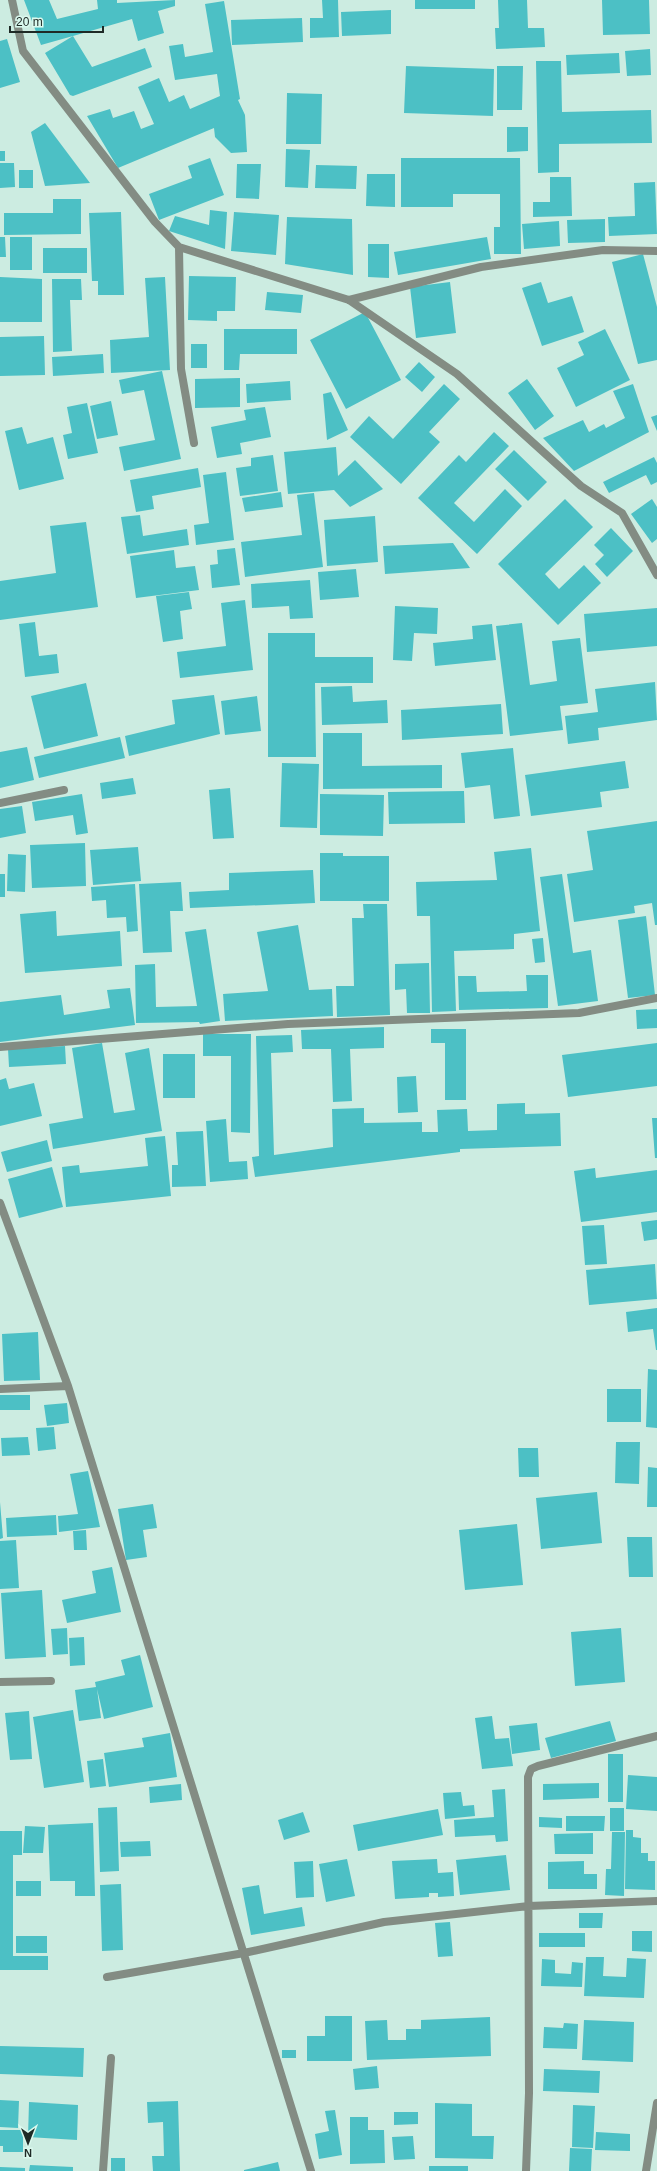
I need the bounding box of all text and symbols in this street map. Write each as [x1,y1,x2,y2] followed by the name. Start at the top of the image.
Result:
[10,8,103,34] scale bar
[16,15,43,29] text: 20 m
[8,2123,48,2163] north arrow
[24,2147,32,2159] text: N

